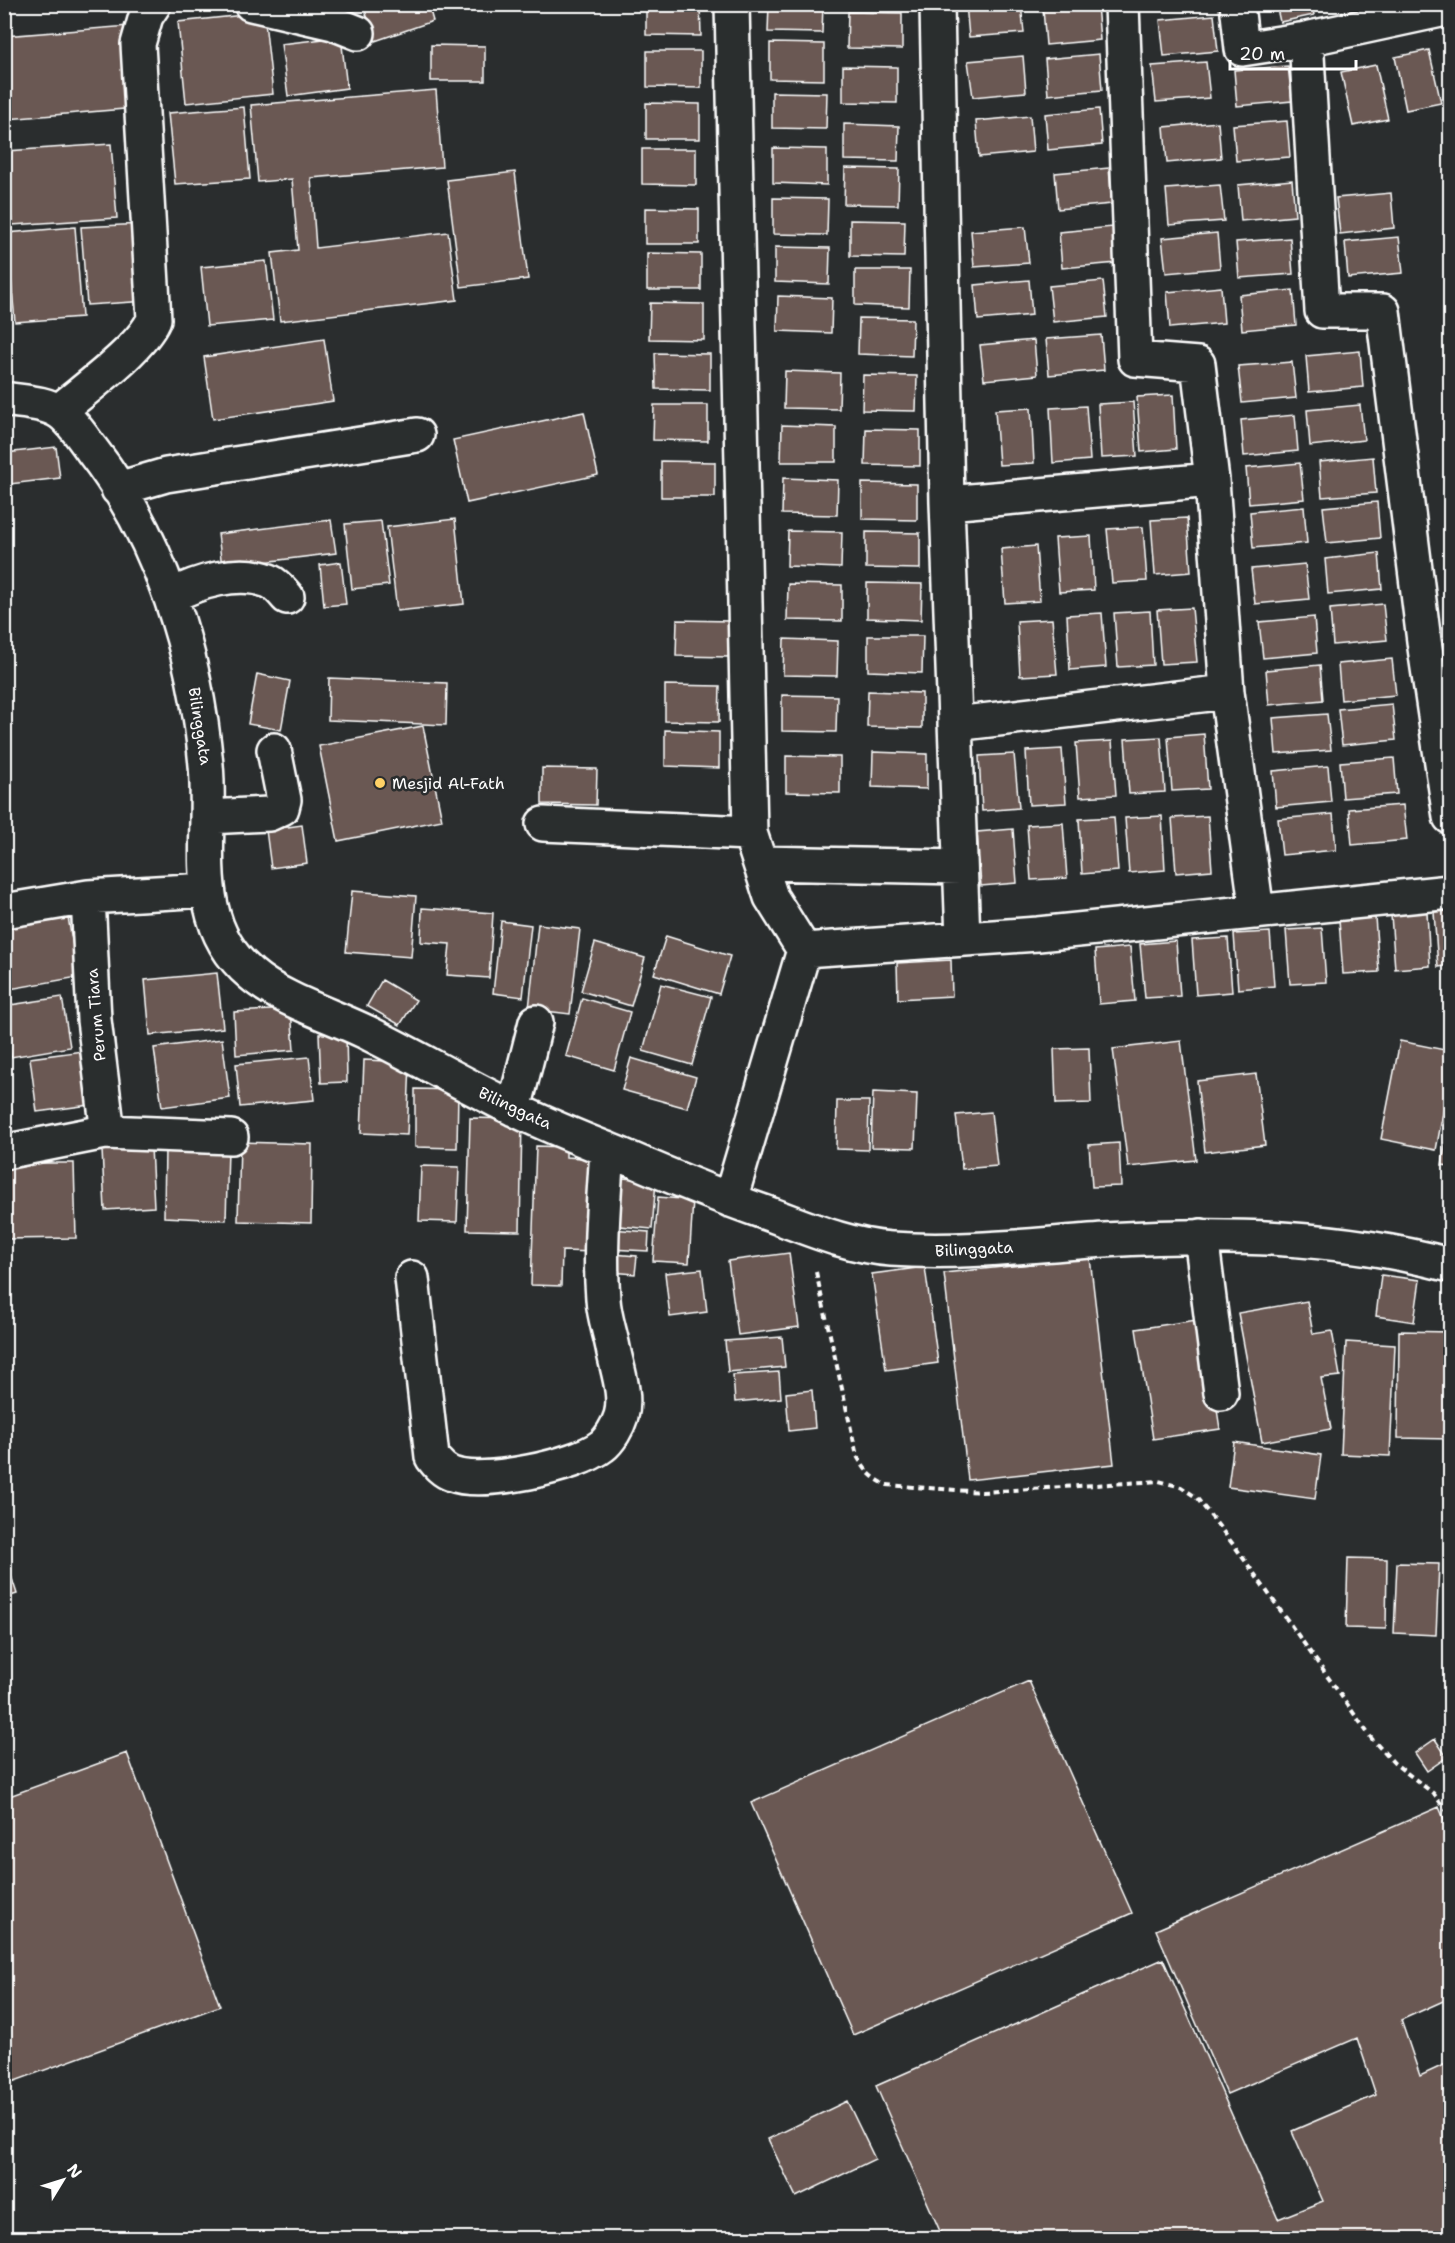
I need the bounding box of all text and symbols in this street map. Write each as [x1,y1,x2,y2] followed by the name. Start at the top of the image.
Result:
[1230,33,1356,71] scale bar
[1239,42,1285,66] text: 20 m
[183,686,217,766] street label: Bilinggata
[392,773,505,794] place label: Mesjid Al-Fath
[373,776,387,790] marker: Mesjid Al-Fath
[81,968,111,1062] street label: Perum Tiara
[475,1082,555,1134] street label: Bilinggata
[934,1236,1014,1262] street label: Bilinggata
[33,2150,93,2210] north arrow
[62,2160,87,2183] text: N

